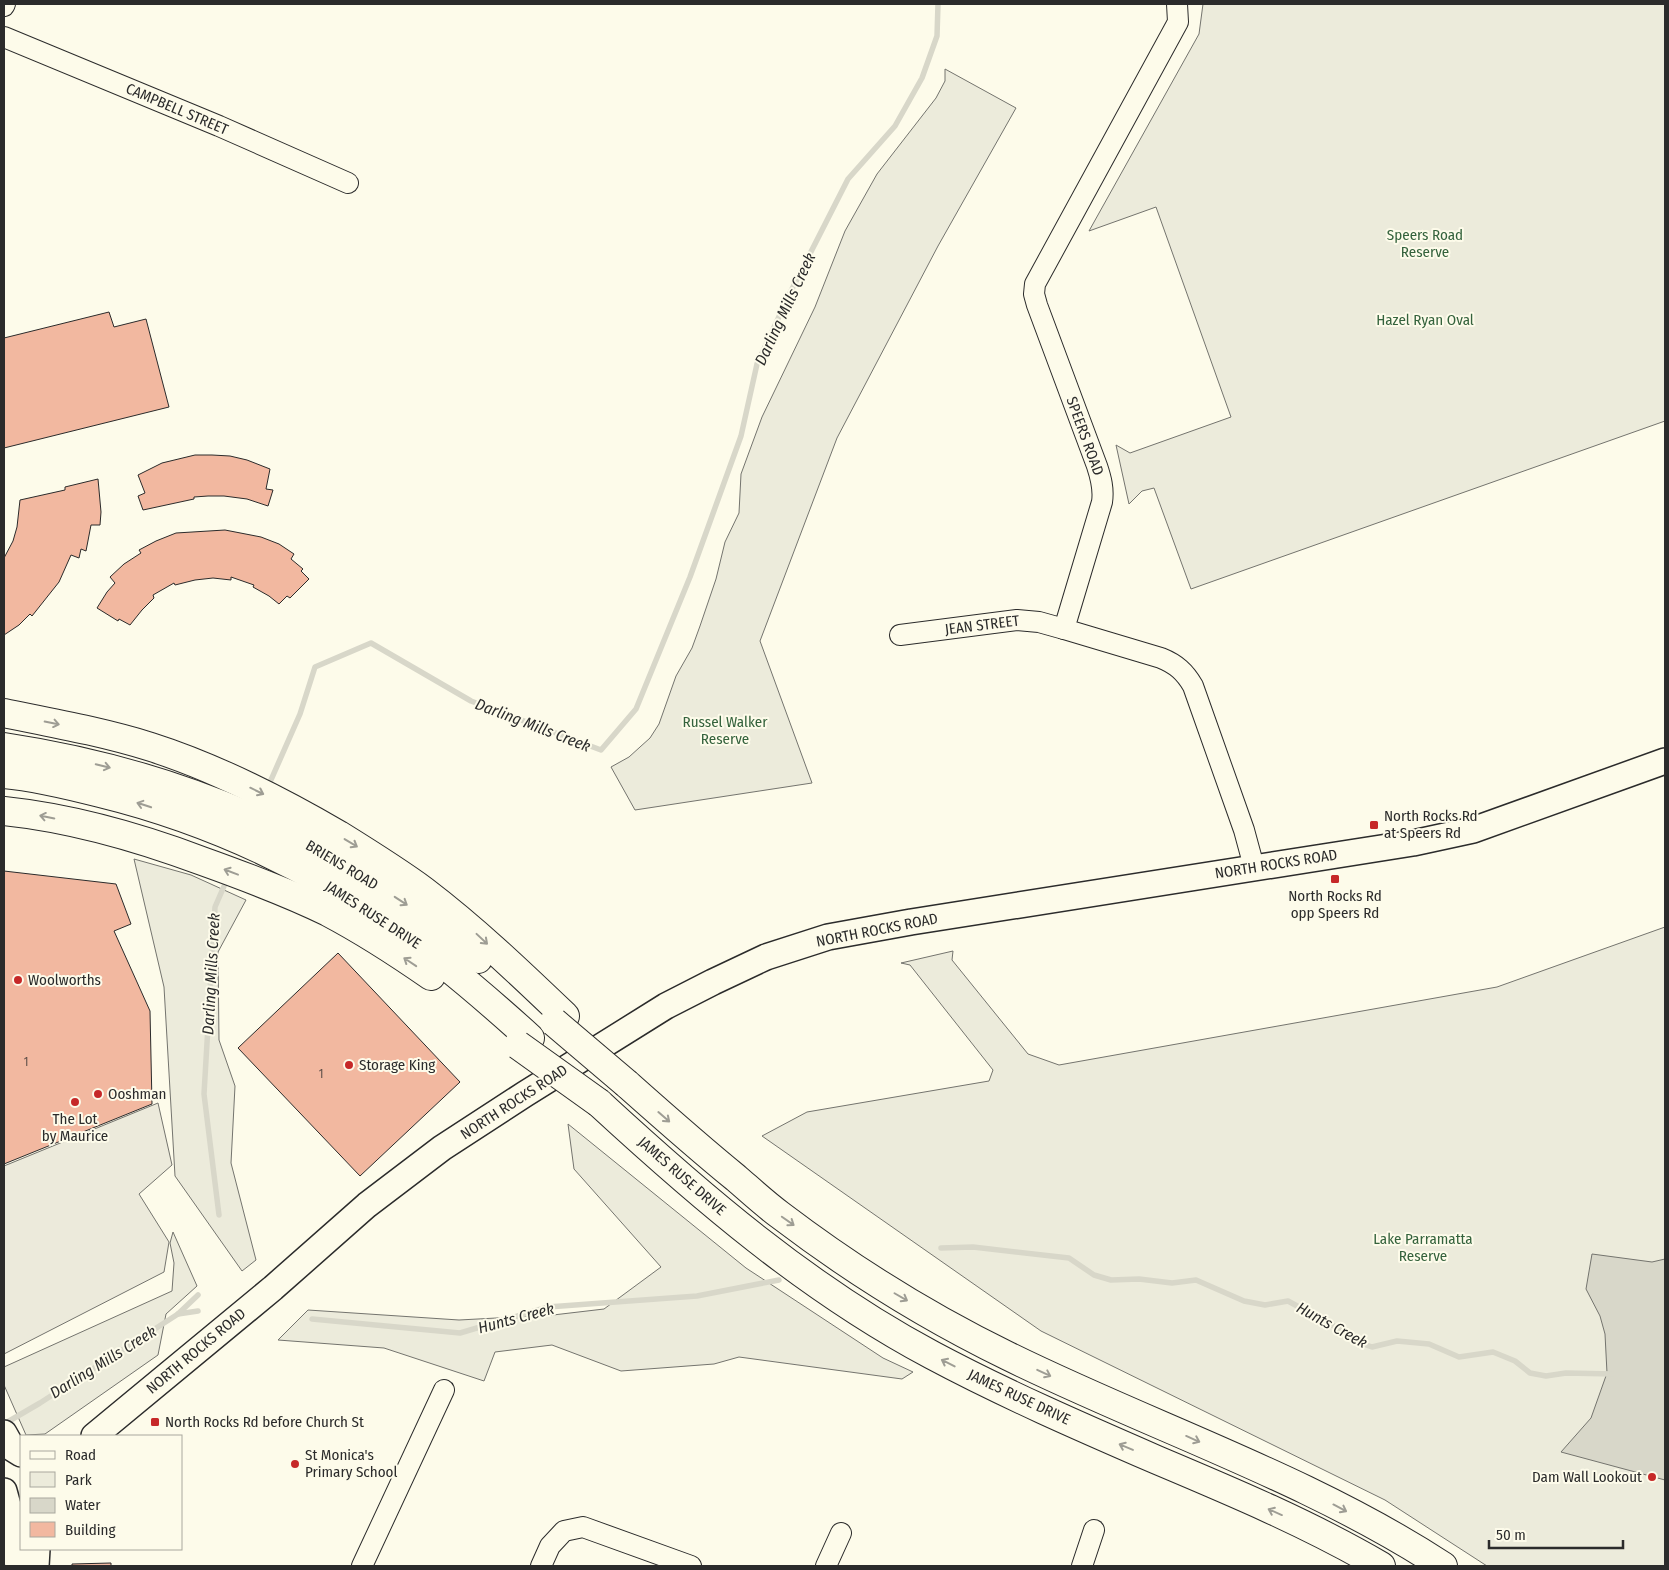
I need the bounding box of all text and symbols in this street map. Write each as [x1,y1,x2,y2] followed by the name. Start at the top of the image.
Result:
[123,79,231,139] street label: CAMPBELL STREET
[1387,226,1463,261] park label: Speers Road Reserve
[751,250,819,368] water label: Darling Mills Creek
[1376,311,1474,329] park label: Hazel Ryan Oval
[1062,394,1108,478] street label: SPEERS ROAD
[944,611,1020,638] street label: JEAN STREET
[473,694,593,756] water label: Darling Mills Creek
[682,713,768,748] park label: Russel Walker Reserve
[43,719,59,728] one-way arrow
[95,762,111,771] one-way arrow
[249,787,264,796] one-way arrow
[136,799,152,809] one-way arrow
[1384,807,1478,842] place label: North Rocks Rd at Speers Rd
[40,812,56,821] one-way arrow
[1368,819,1380,831] marker: North Rocks Rd at Speers Rd
[303,836,381,894] street label: BRIENS ROAD
[344,839,358,849] one-way arrow
[1213,845,1339,883] street label: NORTH ROCKS ROAD
[224,867,240,876] one-way arrow
[1329,873,1341,885] marker: North Rocks Rd opp Speers Rd
[322,877,424,953] street label: JAMES RUSE DRIVE
[1288,887,1382,922] place label: North Rocks Rd opp Speers Rd
[394,896,408,906] one-way arrow
[815,909,939,951] street label: NORTH ROCKS ROAD
[198,913,224,1035] water label: Darling Mills Creek
[476,933,489,945] one-way arrow
[404,957,418,967] one-way arrow
[28,971,101,989] place label: Woolworths
[12,974,24,986] marker: Woolworths
[24,1055,28,1069] house number: 1
[359,1056,435,1074] place label: Storage King
[343,1059,355,1071] marker: Storage King
[457,1061,571,1143] street label: NORTH ROCKS ROAD
[319,1067,323,1081] house number: 1
[108,1085,166,1103] place label: Ooshman
[92,1088,104,1100] marker: Ooshman
[69,1096,81,1108] marker: The Lot by Maurice
[42,1110,108,1145] place label: The Lot by Maurice
[657,1111,670,1122] one-way arrow
[634,1133,730,1219] street label: JAMES RUSE DRIVE
[781,1216,795,1226] one-way arrow
[1373,1230,1473,1265] park label: Lake Parramatta Reserve
[893,1292,907,1302] one-way arrow
[1293,1298,1371,1352] water label: Hunts Creek
[476,1299,556,1337] water label: Hunts Creek
[143,1304,249,1398] street label: NORTH ROCKS ROAD
[46,1322,160,1402] water label: Darling Mills Creek
[940,1358,955,1368] one-way arrow
[965,1365,1073,1429] street label: JAMES RUSE DRIVE
[1036,1369,1051,1378] one-way arrow
[165,1413,364,1431] place label: North Rocks Rd before Church St
[149,1416,161,1428] marker: North Rocks Rd before Church St
[1185,1434,1200,1444] one-way arrow
[20,1435,182,1550] legend
[1119,1441,1134,1450] one-way arrow
[65,1446,96,1464] text: Road
[305,1446,397,1481] place label: St Monica's Primary School
[289,1458,301,1470] marker: St Monica's Primary School
[1532,1468,1642,1486] place label: Dam Wall Lookout
[65,1471,92,1489] text: Park
[1646,1471,1658,1483] marker: Dam Wall Lookout
[65,1496,101,1514] text: Water
[1332,1504,1347,1513] one-way arrow
[1268,1506,1283,1516] one-way arrow
[1489,1518,1623,1550] scale bar
[65,1521,116,1539] text: Building
[1496,1526,1526,1544] text: 50 m

